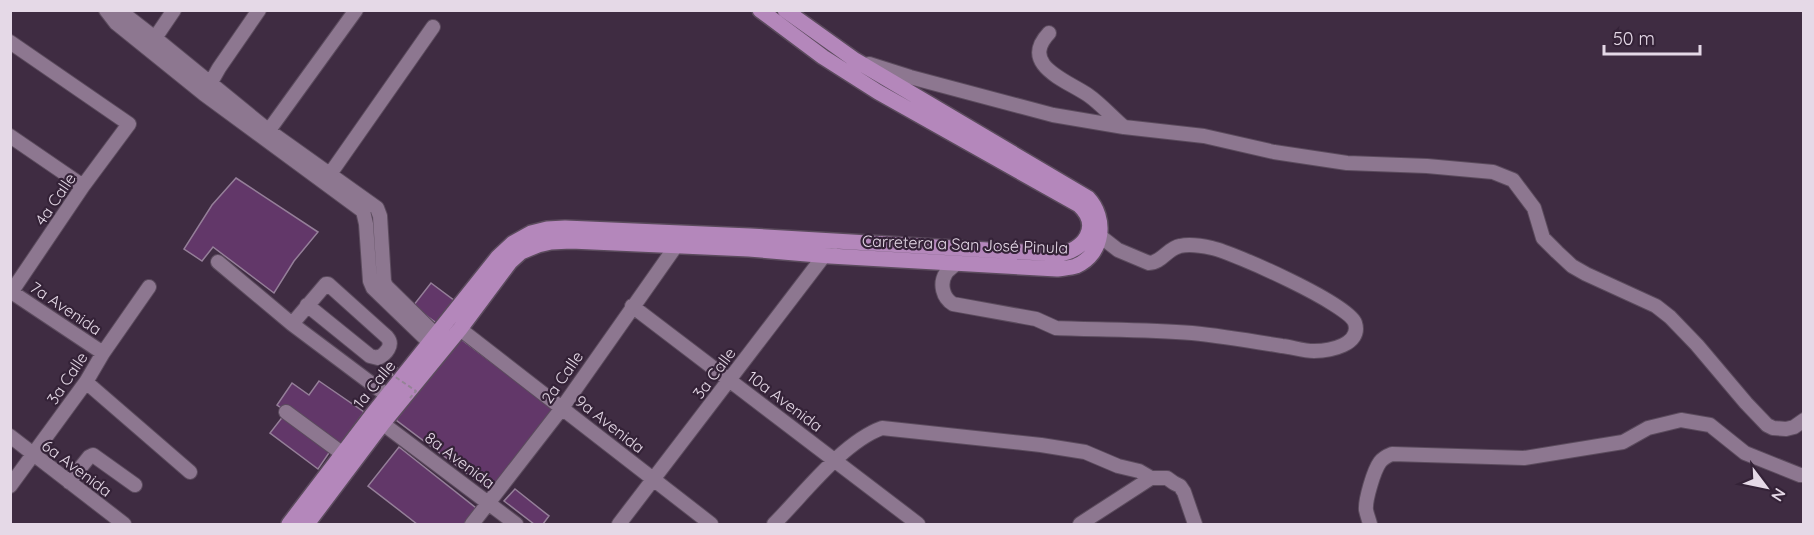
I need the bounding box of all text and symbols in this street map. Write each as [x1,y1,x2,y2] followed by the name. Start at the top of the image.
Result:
[1604,18,1700,56] scale bar
[1613,27,1655,50] text: 50 m
[30,169,80,229] street label: 4a Calle
[862,230,1068,258] street label: Carretera a San José Pinula
[27,277,105,339] street label: 7a Avenida
[688,343,740,403] street label: 3a Calle
[537,347,587,407] street label: 2a Calle
[42,348,92,408] street label: 3a Calle
[348,356,400,412] street label: 1a Calle
[743,366,827,436] street label: 10a Avenida
[571,391,649,457] street label: 9a Avenida
[421,427,499,493] street label: 8a Avenida
[38,435,116,501] street label: 6a Avenida
[1736,457,1796,517] north arrow
[1767,485,1790,505] text: N

